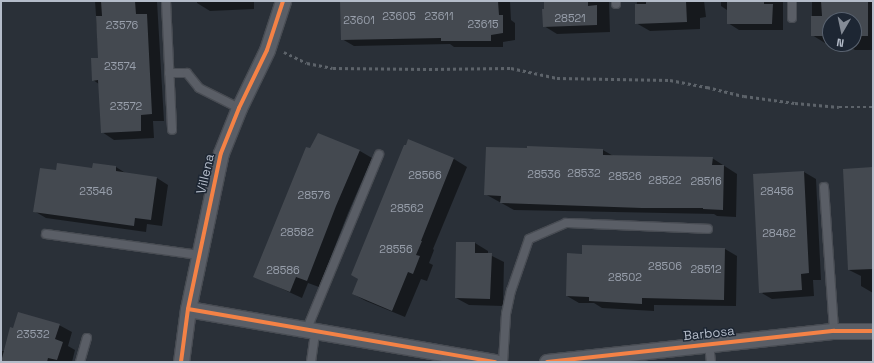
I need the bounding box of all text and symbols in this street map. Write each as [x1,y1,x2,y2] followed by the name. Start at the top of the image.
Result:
[382,9,416,23] house number: 23605
[424,9,454,23] house number: 23611
[554,11,586,25] house number: 28521
[822,12,862,52] north arrow
[343,13,375,27] house number: 23601
[467,17,499,31] house number: 23615
[106,18,138,32] house number: 23576
[836,35,845,50] text: N
[104,59,136,73] house number: 23574
[110,99,142,113] house number: 23572
[194,152,218,196] street label: Villena
[567,166,601,180] house number: 28532
[527,167,561,181] house number: 28536
[408,168,442,182] house number: 28566
[608,169,642,183] house number: 28526
[648,173,682,187] house number: 28522
[690,174,722,188] house number: 28516
[79,184,113,198] house number: 23546
[760,184,794,198] house number: 28456
[298,188,330,202] house number: 28576
[390,201,424,215] house number: 28562
[280,225,314,239] house number: 28582
[762,226,796,240] house number: 28462
[379,242,413,256] house number: 28556
[648,259,682,273] house number: 28506
[690,262,722,276] house number: 28512
[266,263,300,277] house number: 28586
[608,270,642,284] house number: 28502
[683,324,735,344] street label: Barbosa
[16,327,50,341] house number: 23532

